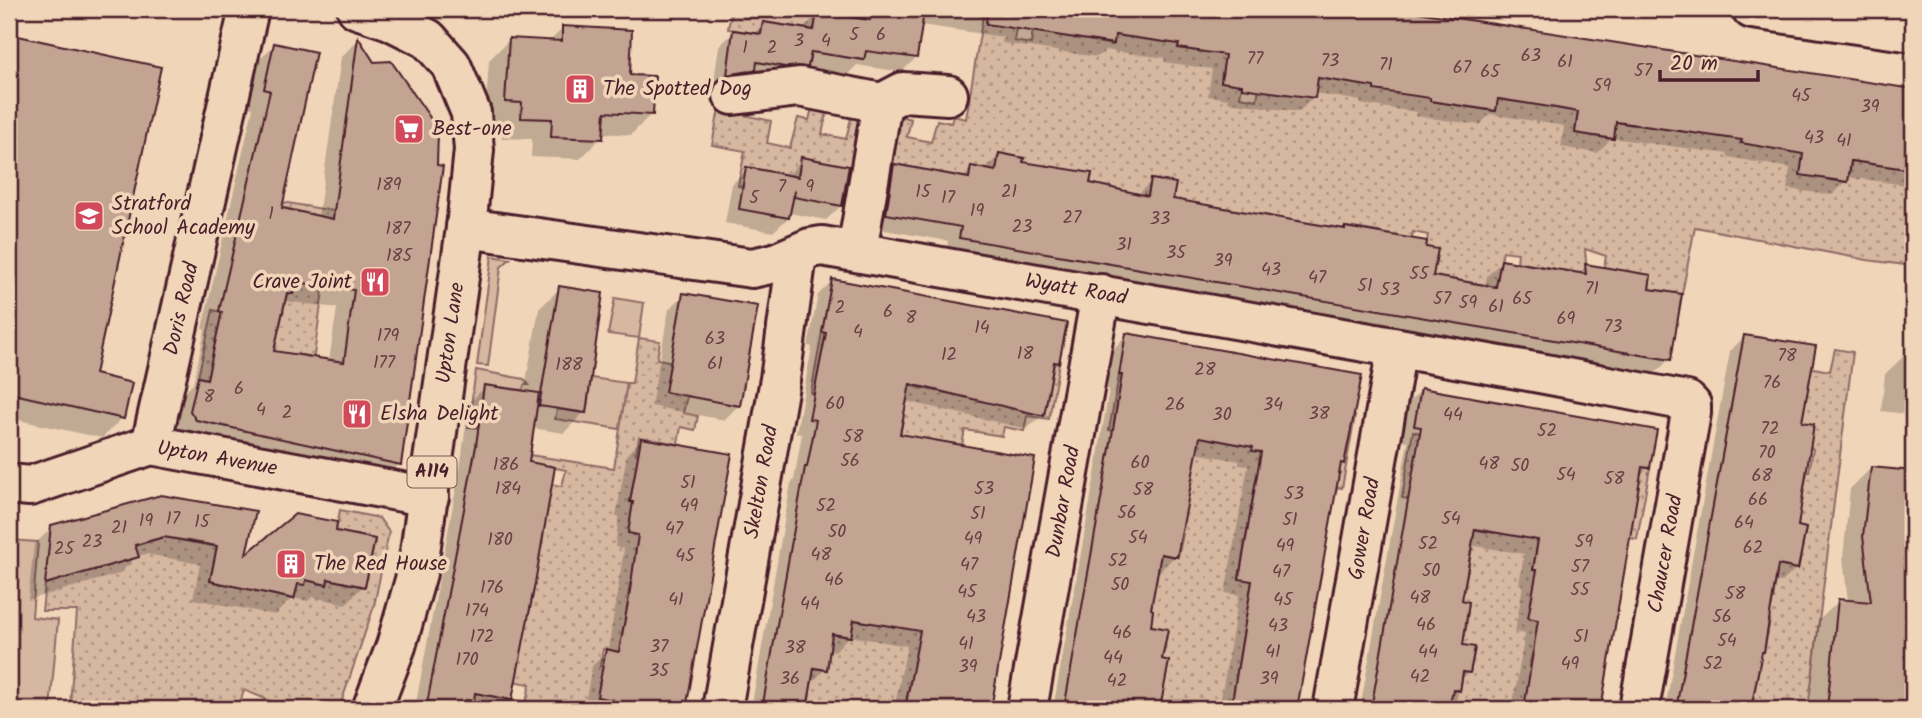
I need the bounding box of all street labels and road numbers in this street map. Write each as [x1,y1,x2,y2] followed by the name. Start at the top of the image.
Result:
[155,259,209,359] street label: Doris Road
[1022,265,1130,315] street label: Wyatt Road
[428,280,475,386] street label: Upton Lane
[736,422,788,541] street label: Skelton Road
[154,432,280,486] street label: Upton Avenue
[1038,443,1090,561] street label: Dunbar Road
[408,457,457,488] road number: A114
[1340,475,1390,583] street label: Gower Road
[1639,492,1693,616] street label: Chaucer Road

